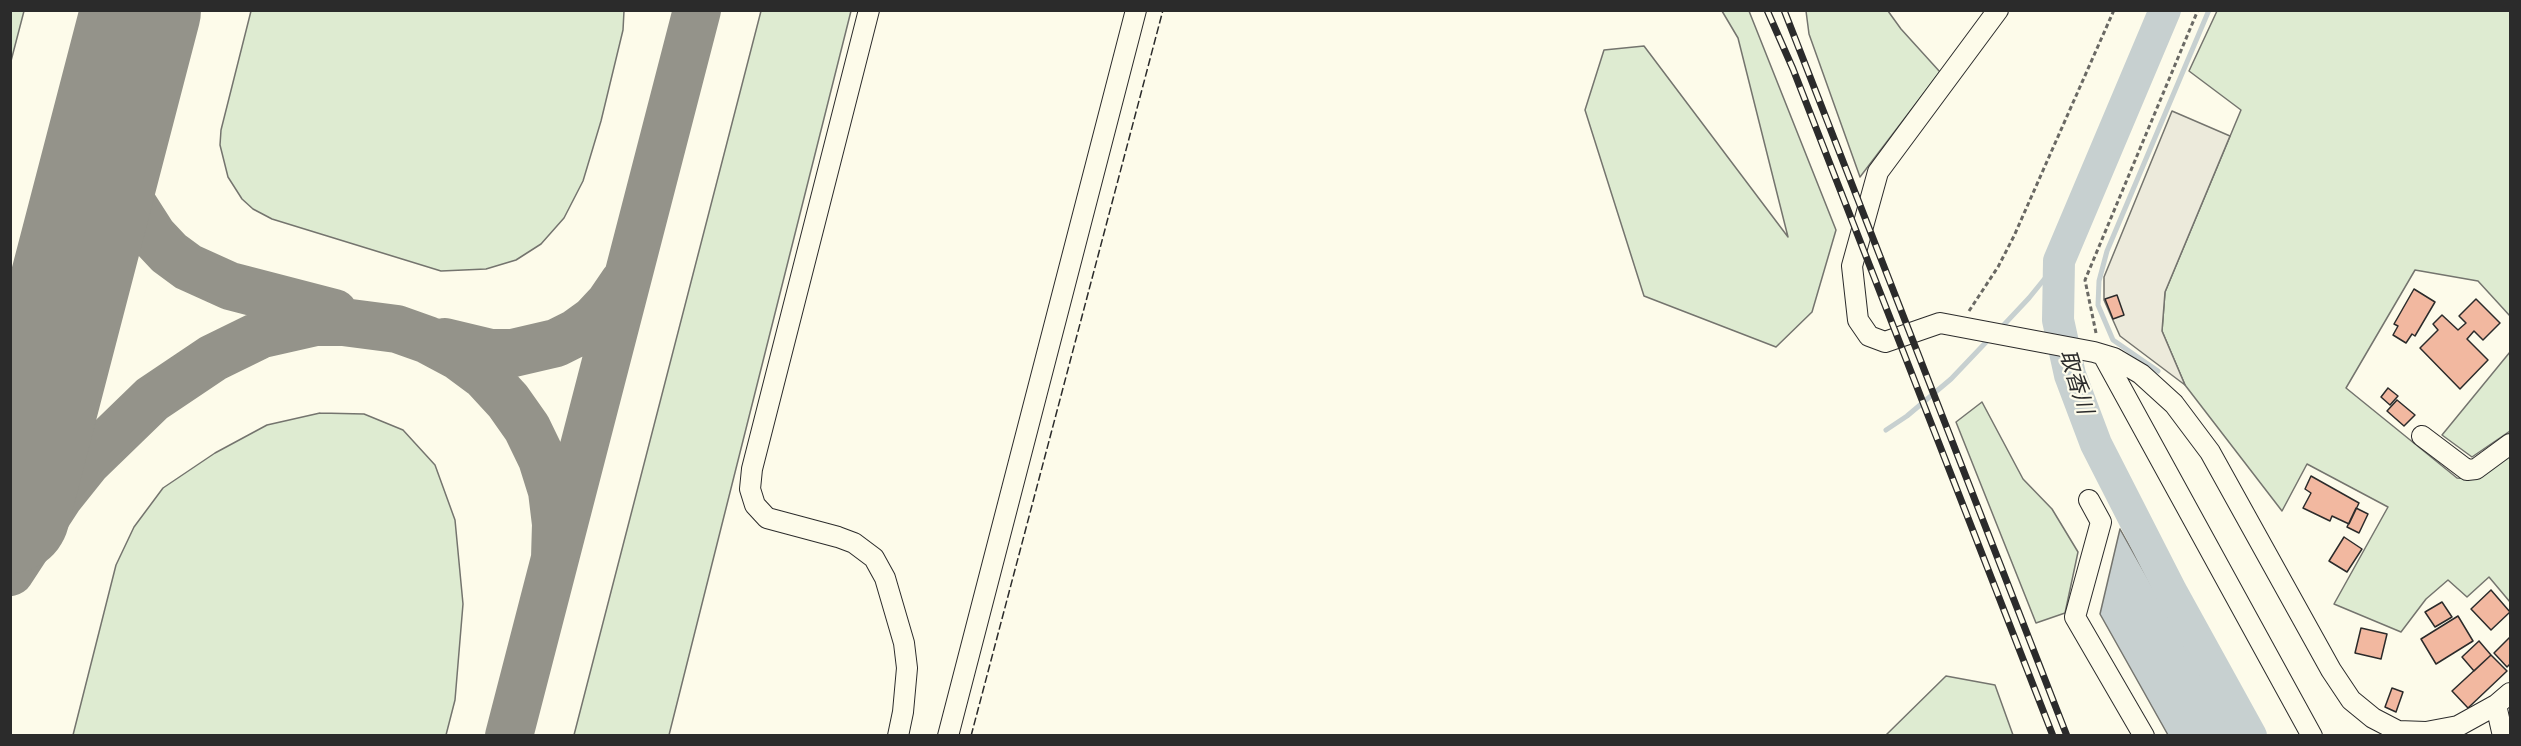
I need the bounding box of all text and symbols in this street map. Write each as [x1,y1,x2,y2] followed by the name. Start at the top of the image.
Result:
[2053,347,2097,417] water label: 取香川

